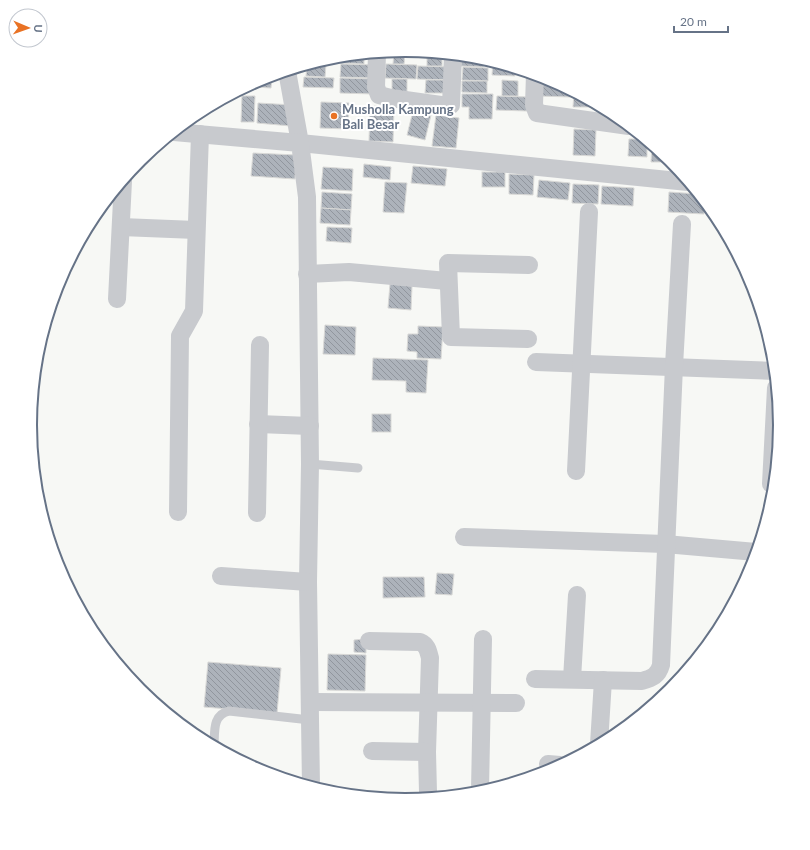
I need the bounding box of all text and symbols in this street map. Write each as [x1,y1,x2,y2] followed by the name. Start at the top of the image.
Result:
[8,8,48,48] north arrow
[674,8,728,34] scale bar
[680,14,707,29] text: 20 m
[32,24,45,33] text: U
[342,101,454,132] place label: Musholla Kampung Bali Besar
[329,111,339,121] marker: Musholla Kampung Bali Besar

